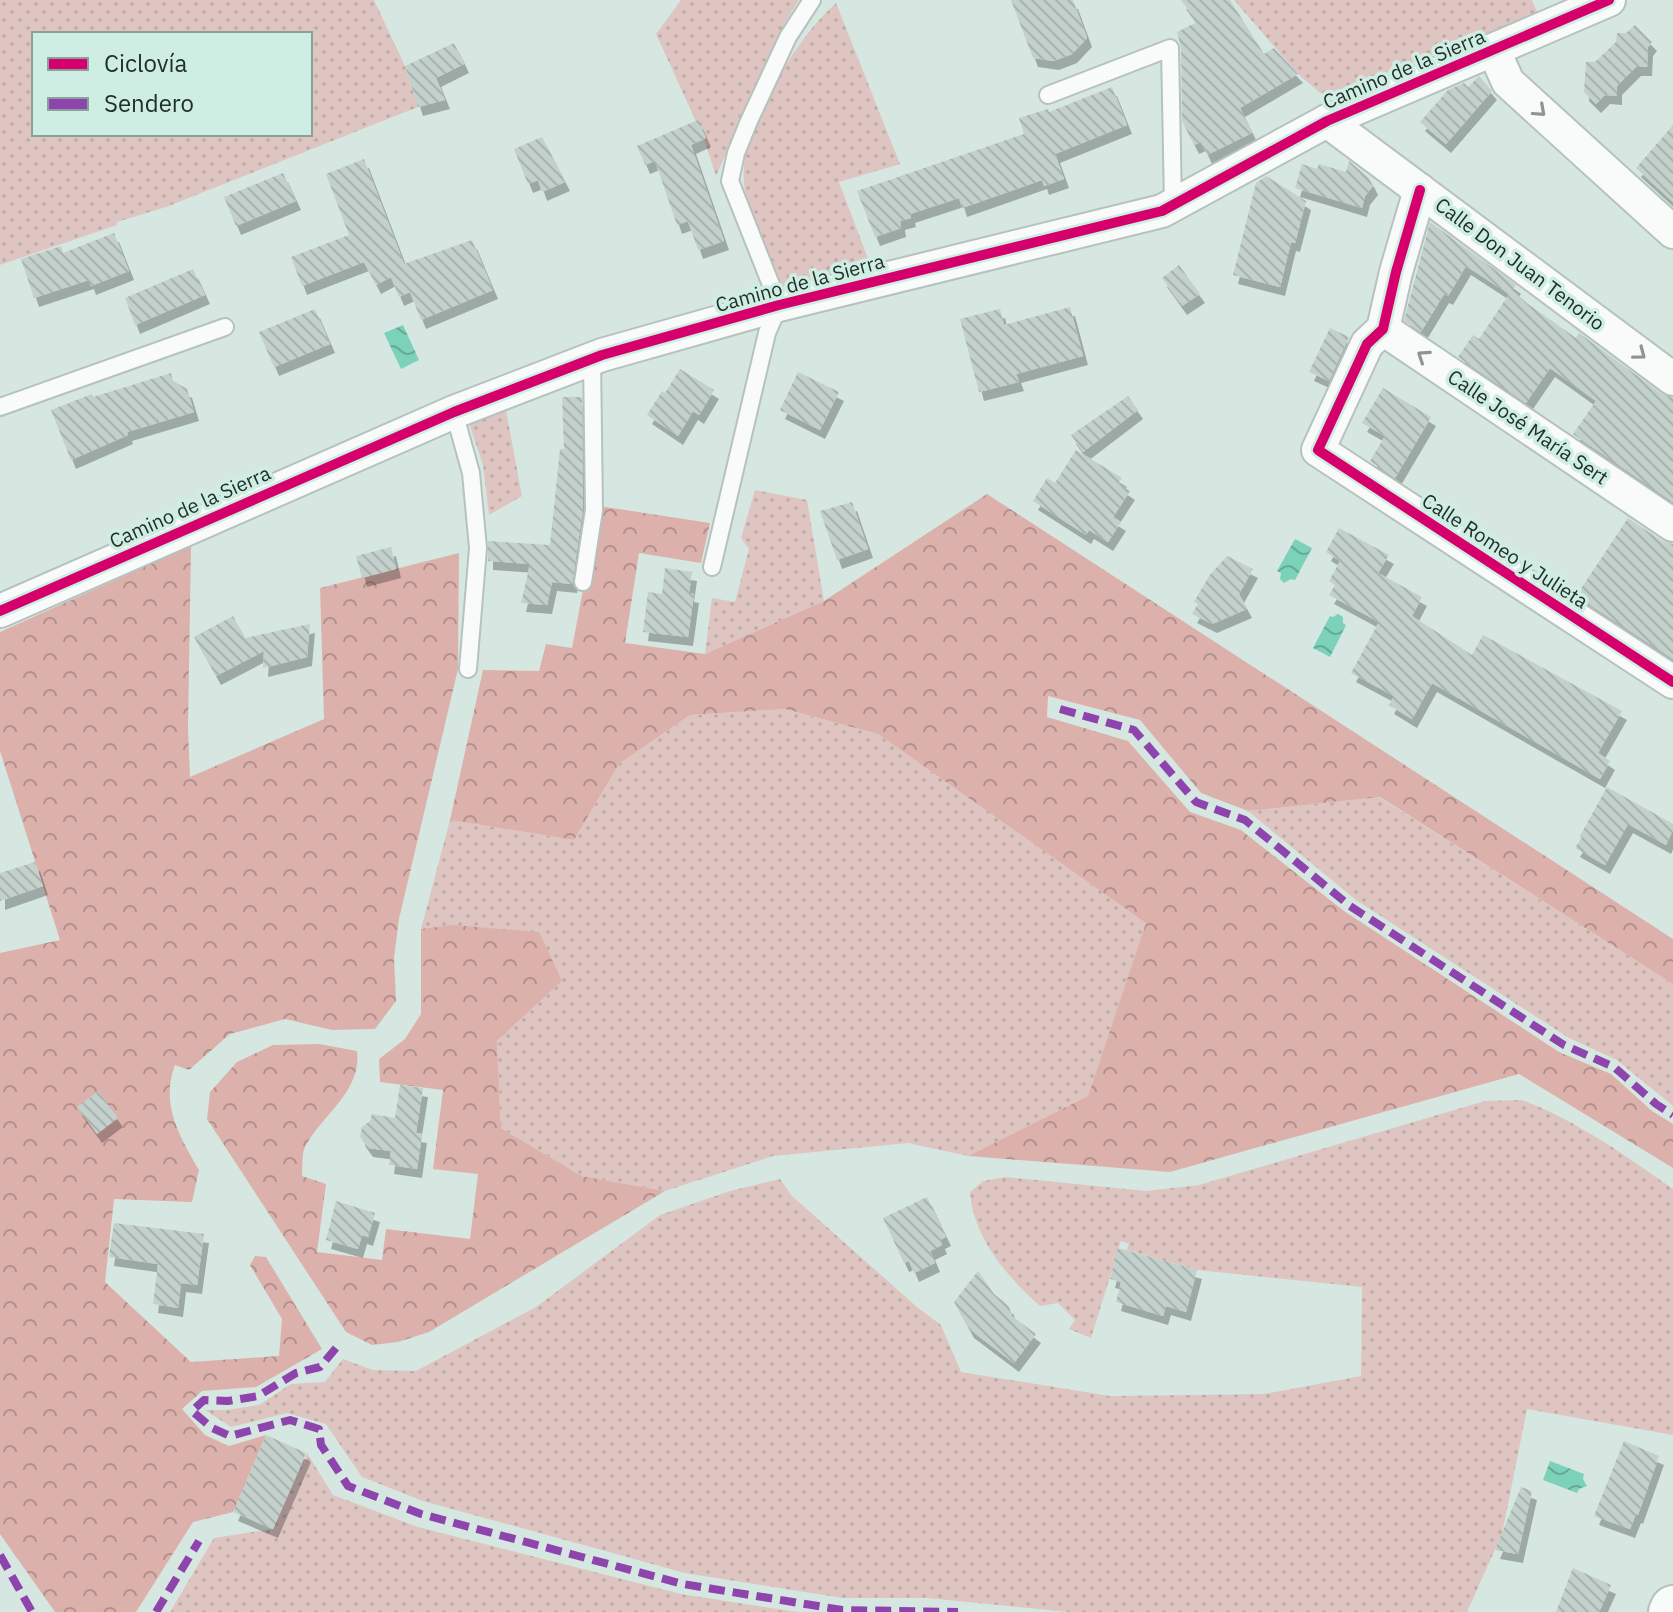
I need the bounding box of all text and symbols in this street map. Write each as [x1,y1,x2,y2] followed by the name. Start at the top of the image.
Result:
[1319,22,1489,115] street label: Camino de la Sierra
[32,32,312,136] legend
[104,47,188,79] text: Ciclovía
[104,87,194,119] text: Sendero
[1531,102,1546,116] one-way arrow
[1430,191,1611,336] street label: Calle Don Juan Tenorio
[712,247,888,318] street label: Camino de la Sierra
[1631,344,1645,358] one-way arrow
[1417,351,1431,366] one-way arrow
[1443,363,1614,490] street label: Calle José María Sert
[105,459,275,554] street label: Camino de la Sierra
[1417,487,1594,615] street label: Calle Romeo y Julieta

